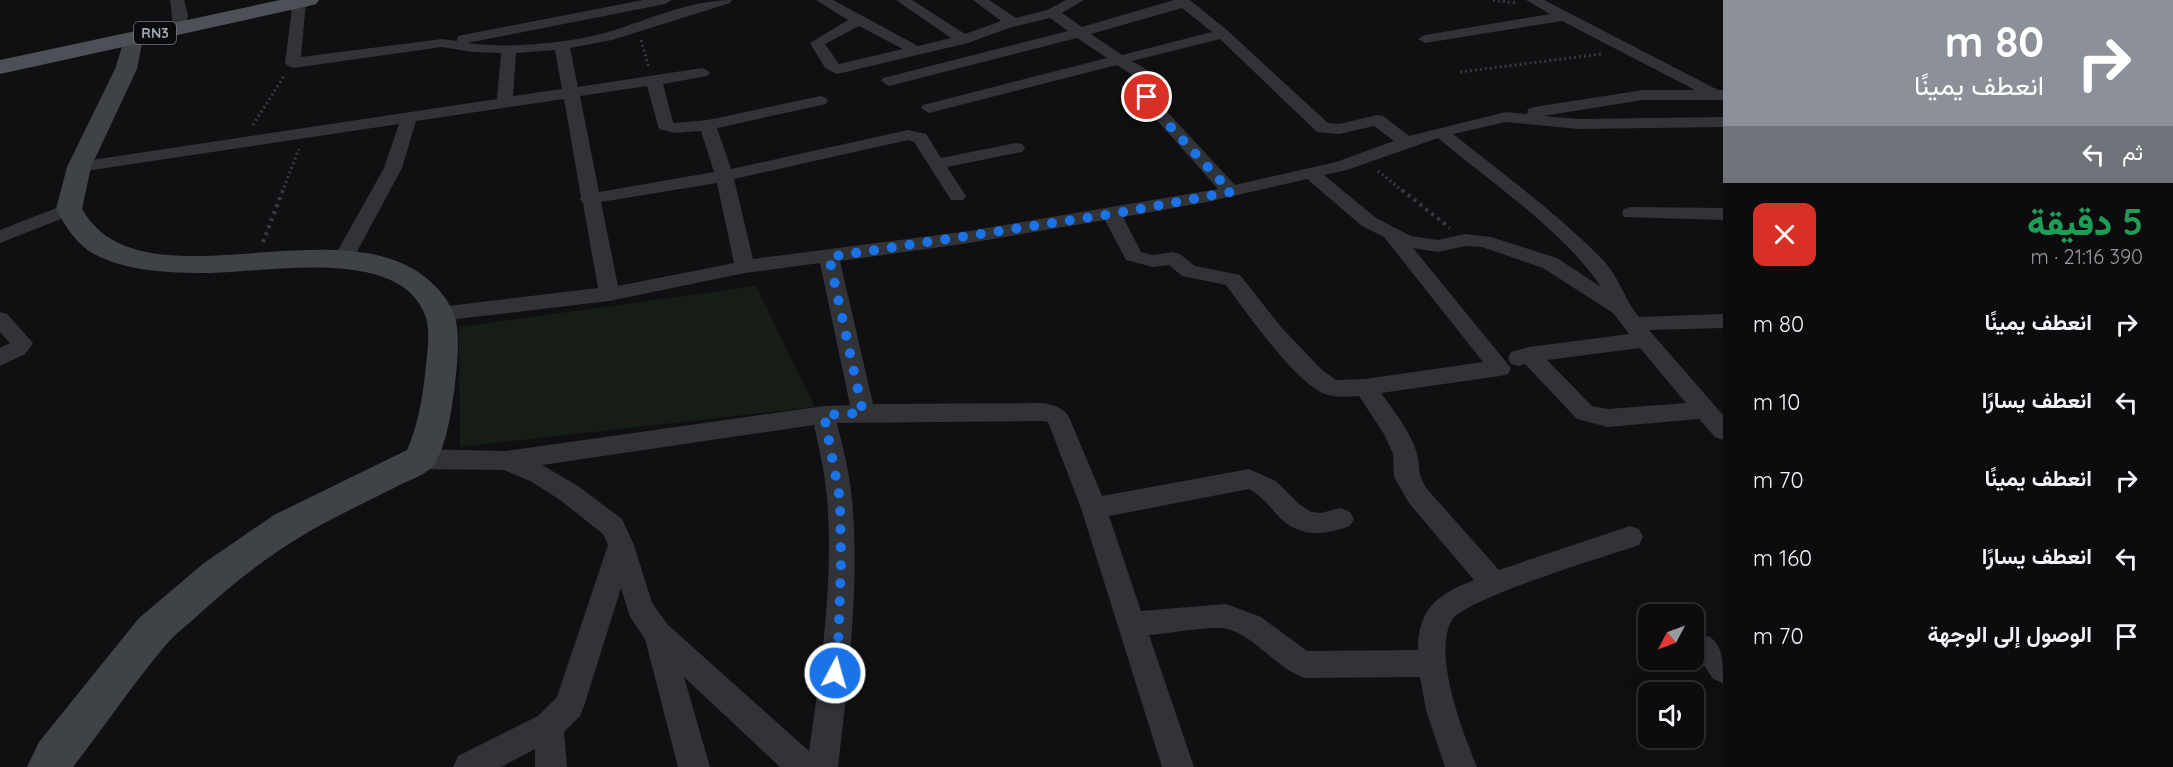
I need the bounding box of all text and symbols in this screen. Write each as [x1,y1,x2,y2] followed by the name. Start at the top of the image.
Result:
[1945,15,2044,68] text: 80 m
[134,22,176,44] road number: RN3
[2065,24,2143,102] icon: right
[1914,68,2044,102] text: انعطف يمينًا
[1121,71,1172,122] pin
[1130,80,1163,113] icon: arrive
[2077,138,2110,171] icon: left
[2122,138,2143,166] text: ثم
[2027,199,2143,244] text: 5 دقيقة
[1753,203,1816,266] button: close
[2031,244,2143,269] text: 390 m · 21:16
[1984,308,2092,336] text: انعطف يمينًا
[2110,308,2143,341] icon: right
[1753,310,1804,338] text: 80 m
[1982,386,2092,414] text: انعطف يسارًا
[2110,386,2143,419] icon: left
[1753,388,1800,416] text: 10 m
[1984,464,2092,492] text: انعطف يمينًا
[2110,464,2143,497] icon: right
[1753,466,1803,494] text: 70 m
[1982,542,2092,570] text: انعطف يسارًا
[2110,542,2143,575] icon: left
[1753,544,1812,572] text: 160 m
[1638,604,1704,670] north arrow
[1638,604,1704,748] map controls
[1928,620,2092,648] text: الوصول إلى الوجهة
[2110,620,2143,653] icon: arrive
[1753,622,1803,650] text: 70 m
[803,641,867,705] position arrow
[1638,682,1704,748] button: sound

